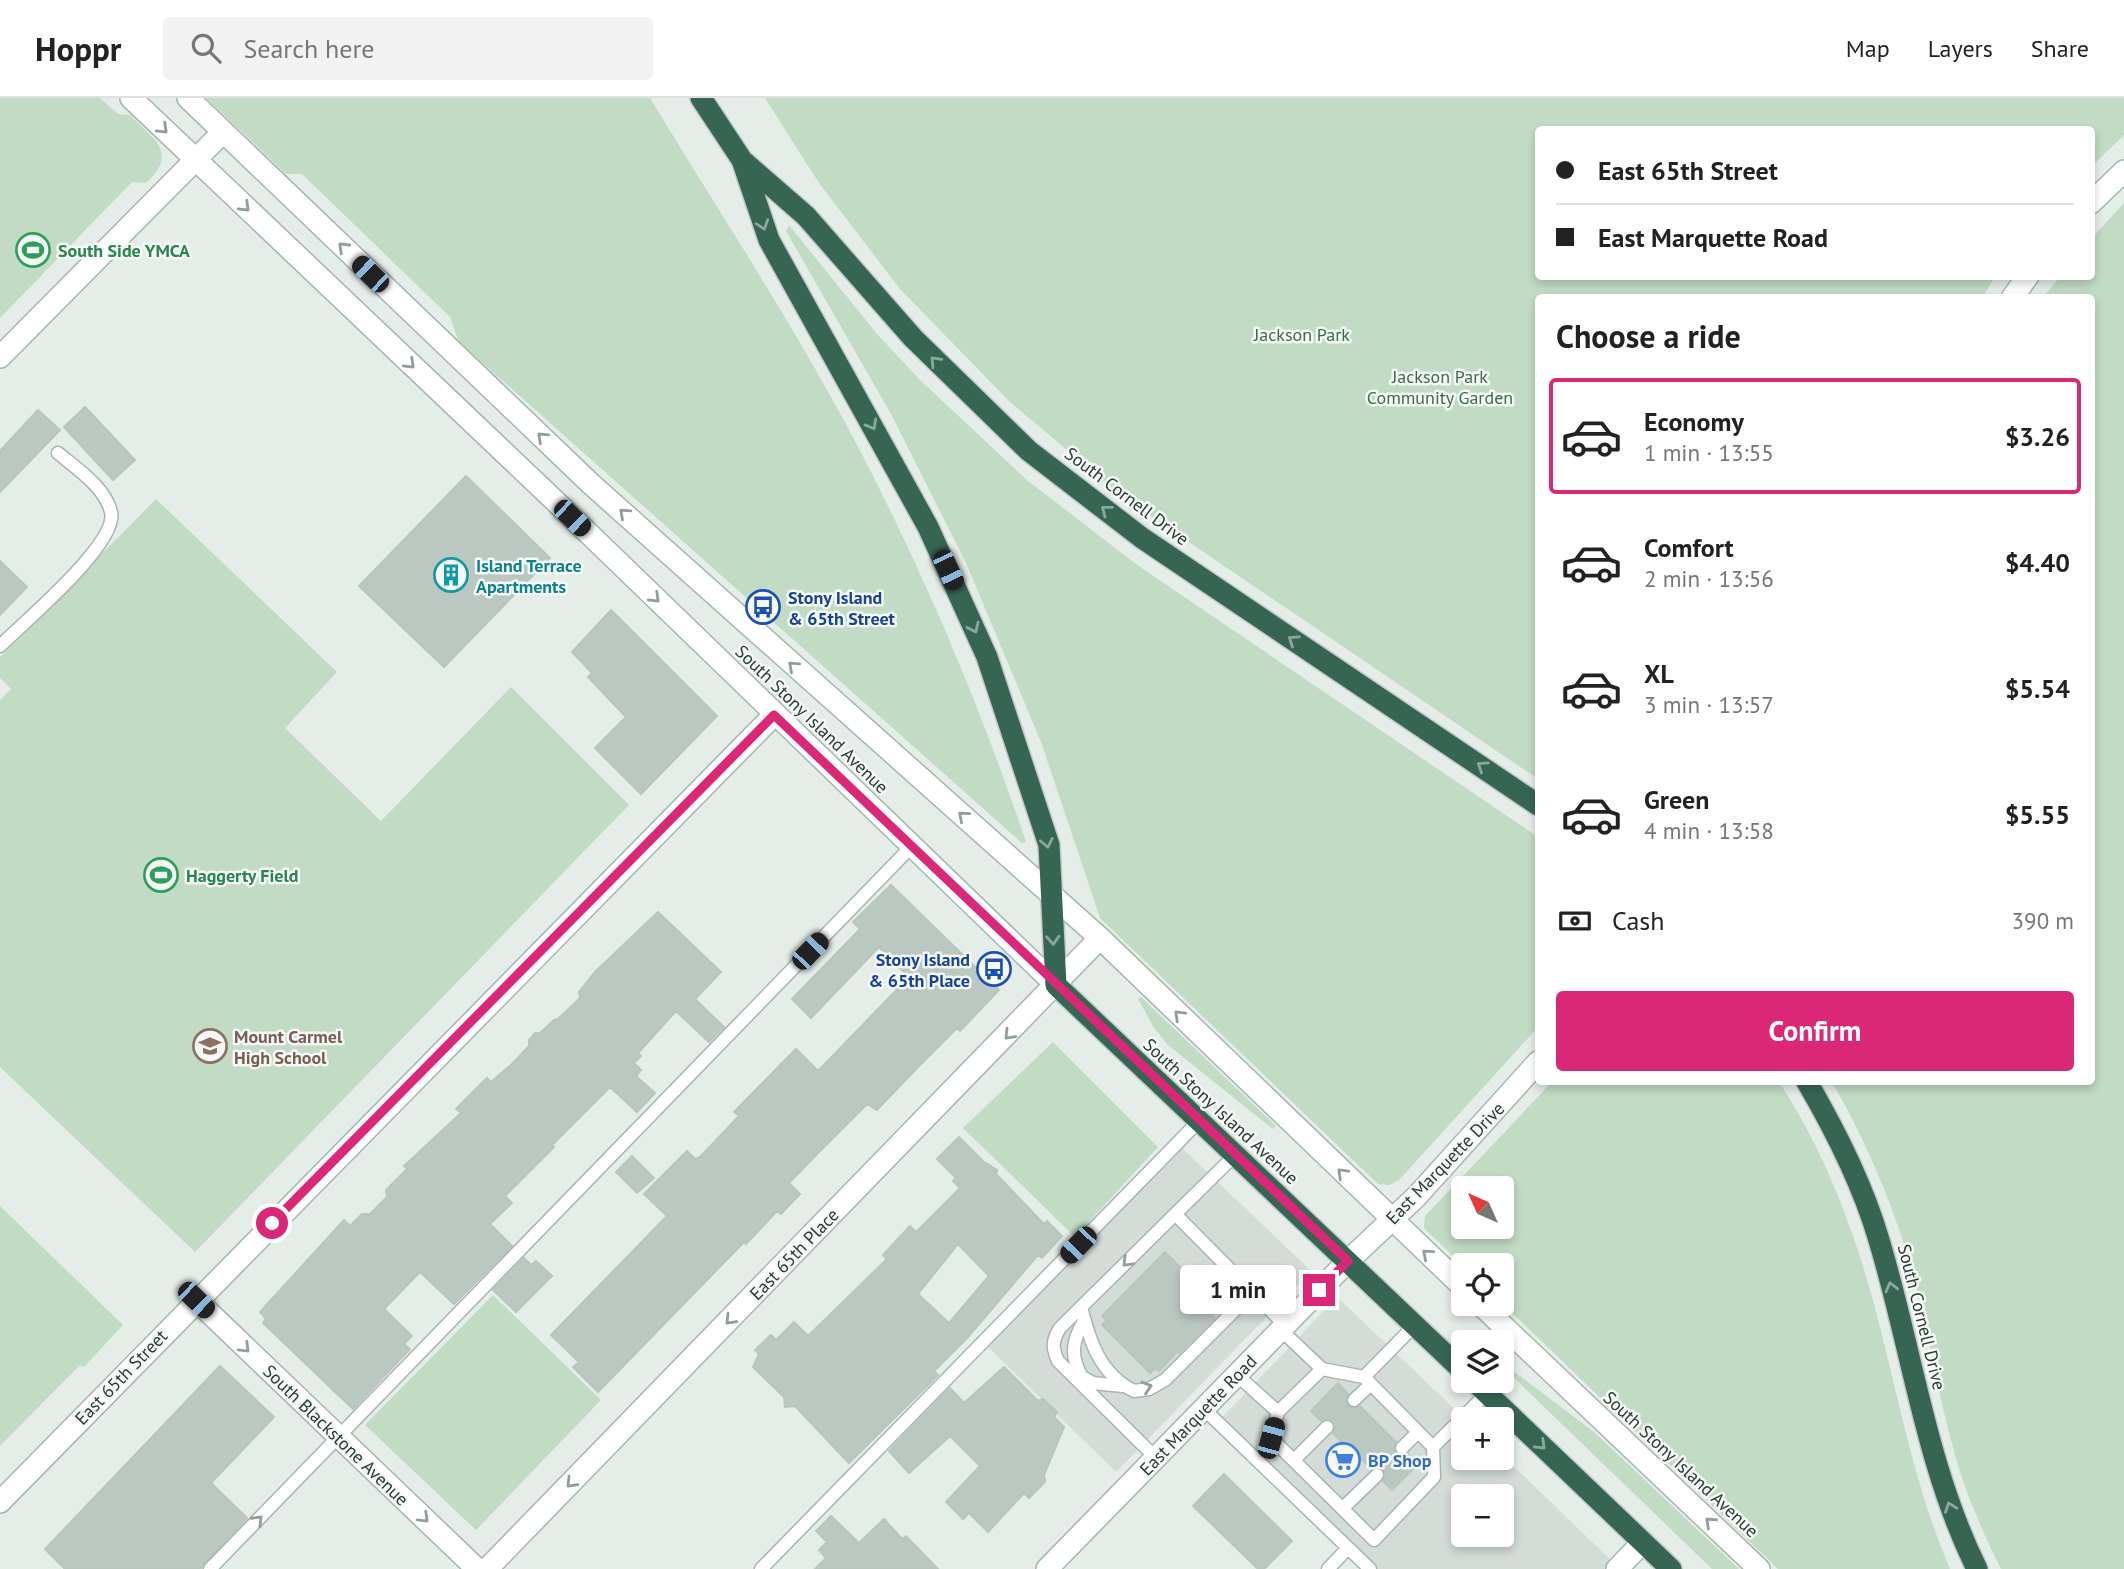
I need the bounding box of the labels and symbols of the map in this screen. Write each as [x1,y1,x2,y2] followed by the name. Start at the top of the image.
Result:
[155,121,168,134] one-way arrow
[237,199,250,212] one-way arrow
[755,218,769,230] one-way arrow
[14,231,52,269] sports icon: South Side YMCA
[58,239,190,262] place label: South Side YMCA
[338,242,351,255] one-way arrow
[348,252,393,296] car
[1253,323,1350,346] park label: Jackson Park
[402,356,415,369] one-way arrow
[930,356,943,369] one-way arrow
[1367,365,1513,409] park label: Jackson Park Community Garden
[863,417,877,430] one-way arrow
[537,432,550,445] one-way arrow
[1060,442,1194,550] street label: South Cornell Drive
[550,496,595,540] car
[1101,506,1114,519] one-way arrow
[619,509,632,521] one-way arrow
[930,547,967,593] car
[476,554,582,598] place label: Island Terrace Apartments
[432,556,470,594] building icon: Island Terrace Apartments
[788,586,896,630] place label: Stony Island & 65th Street
[744,588,782,626] bus stop icon: Stony Island & 65th Street
[647,590,660,603] one-way arrow
[966,621,980,633] one-way arrow
[1288,635,1301,648] one-way arrow
[731,640,893,798] street label: South Stony Island Avenue
[788,662,801,674] one-way arrow
[1477,762,1490,774] one-way arrow
[958,812,971,825] one-way arrow
[1039,837,1054,849] one-way arrow
[142,856,180,894] sports icon: Haggerty Field
[186,864,298,887] place label: Haggerty Field
[788,929,833,973] car
[1045,935,1060,946] one-way arrow
[869,948,970,992] place label: Stony Island & 65th Place
[975,950,1013,988] bus stop icon: Stony Island & 65th Place
[1174,1010,1187,1023] one-way arrow
[234,1025,343,1069] place label: Mount Carmel High School
[1004,1026,1017,1039] one-way arrow
[191,1027,229,1065] school or university icon: Mount Carmel High School
[1139,1033,1303,1189] street label: South Stony Island Avenue
[1381,1097,1509,1229] street label: East Marquette Drive
[1337,1169,1350,1182] one-way arrow
[1451,1176,1514,1239] north arrow
[745,1203,843,1305] street label: East 65th Place
[256,1207,288,1239] route start
[1056,1223,1101,1267] car
[1893,1242,1951,1392] street label: South Cornell Drive
[1422,1250,1435,1262] one-way arrow
[1122,1253,1135,1266] one-way arrow
[1179,1266,1294,1314] callout: 1 min
[1303,1274,1335,1306] route end
[174,1278,219,1322] car
[1885,1281,1899,1293] one-way arrow
[725,1312,738,1325] one-way arrow
[70,1325,172,1429] street label: East 65th Street
[237,1339,250,1352] one-way arrow
[1135,1350,1261,1480] street label: East Marquette Road
[258,1359,414,1511] street label: South Blackstone Avenue
[1140,1381,1152,1396] one-way arrow
[1599,1386,1763,1542] street label: South Stony Island Avenue
[1256,1415,1287,1461] car
[1533,1436,1546,1449] one-way arrow
[1324,1441,1362,1479] supermarket icon: BP Shop
[1368,1449,1432,1472] place label: BP Shop
[566,1474,579,1487] one-way arrow
[1944,1501,1958,1513] one-way arrow
[416,1510,429,1523] one-way arrow
[250,1515,263,1528] one-way arrow
[1705,1518,1718,1531] one-way arrow

